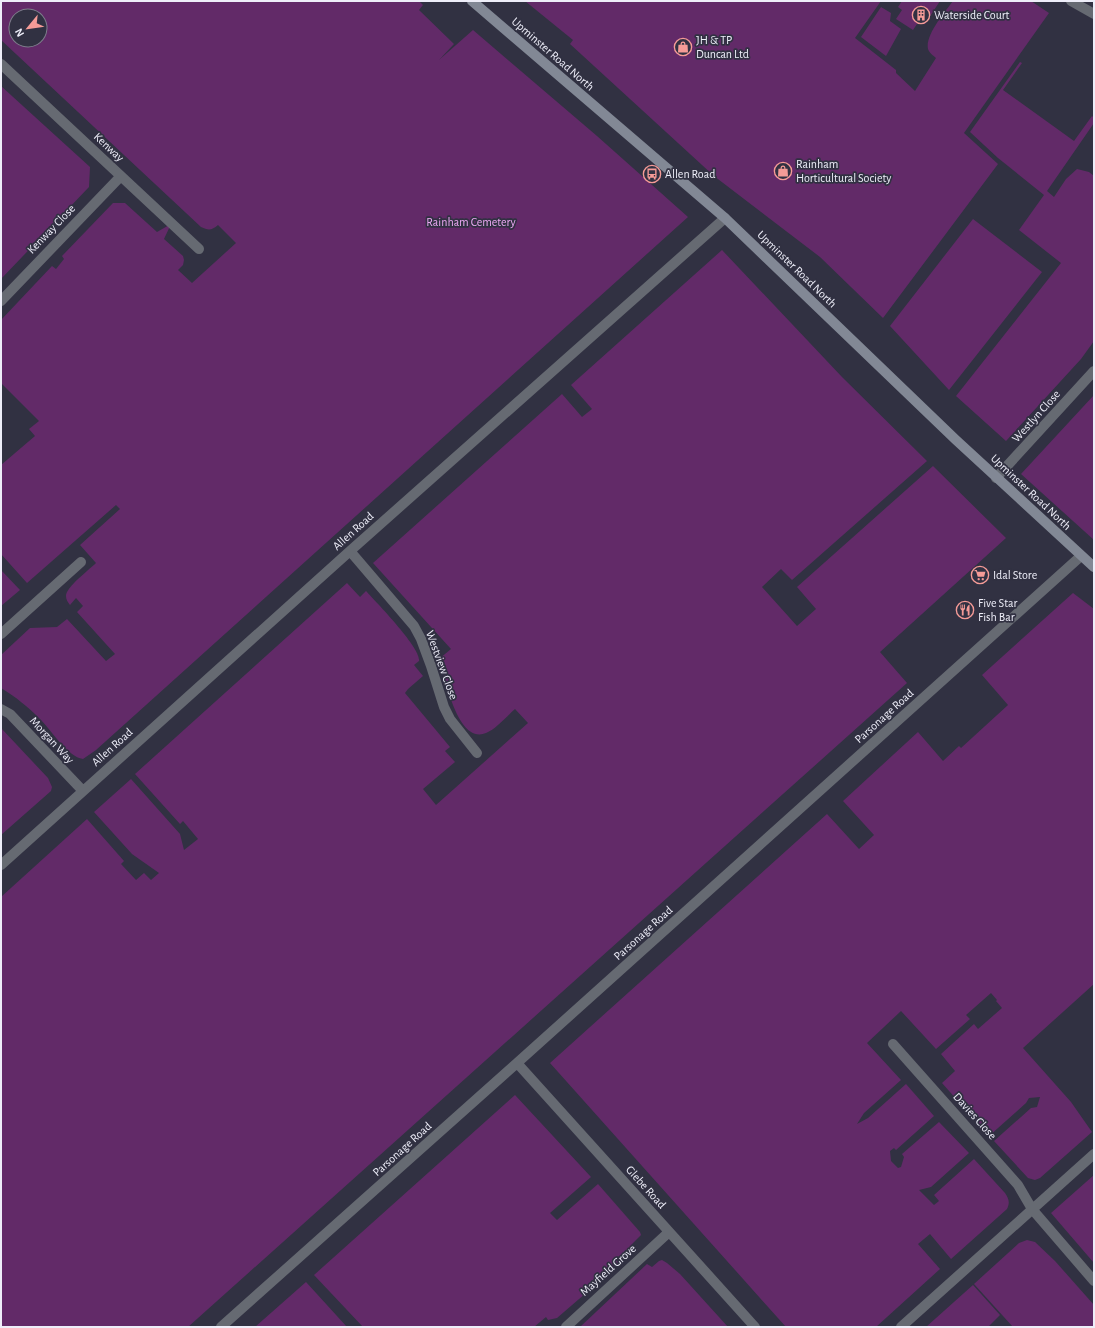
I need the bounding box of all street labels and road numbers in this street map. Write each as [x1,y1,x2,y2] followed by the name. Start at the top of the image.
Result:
[509,15,597,93] street label: Upminster Road North
[91,130,126,164] street label: Kenway
[25,202,78,257] street label: Kenway Close
[755,228,839,310] street label: Upminster Road North
[1010,388,1063,445] street label: Westlyn Close
[989,452,1073,532] street label: Upminster Road North
[330,510,376,552] street label: Allen Road
[424,629,460,701] street label: Westview Close
[852,687,916,745] street label: Parsonage Road
[27,714,76,766] street label: Morgan Way
[89,726,135,768] street label: Allen Road
[611,904,675,962] street label: Parsonage Road
[951,1090,999,1142] street label: Davies Close
[370,1120,434,1178] street label: Parsonage Road
[624,1163,668,1211] street label: Glebe Road
[578,1242,639,1299] street label: Mayfield Grove

